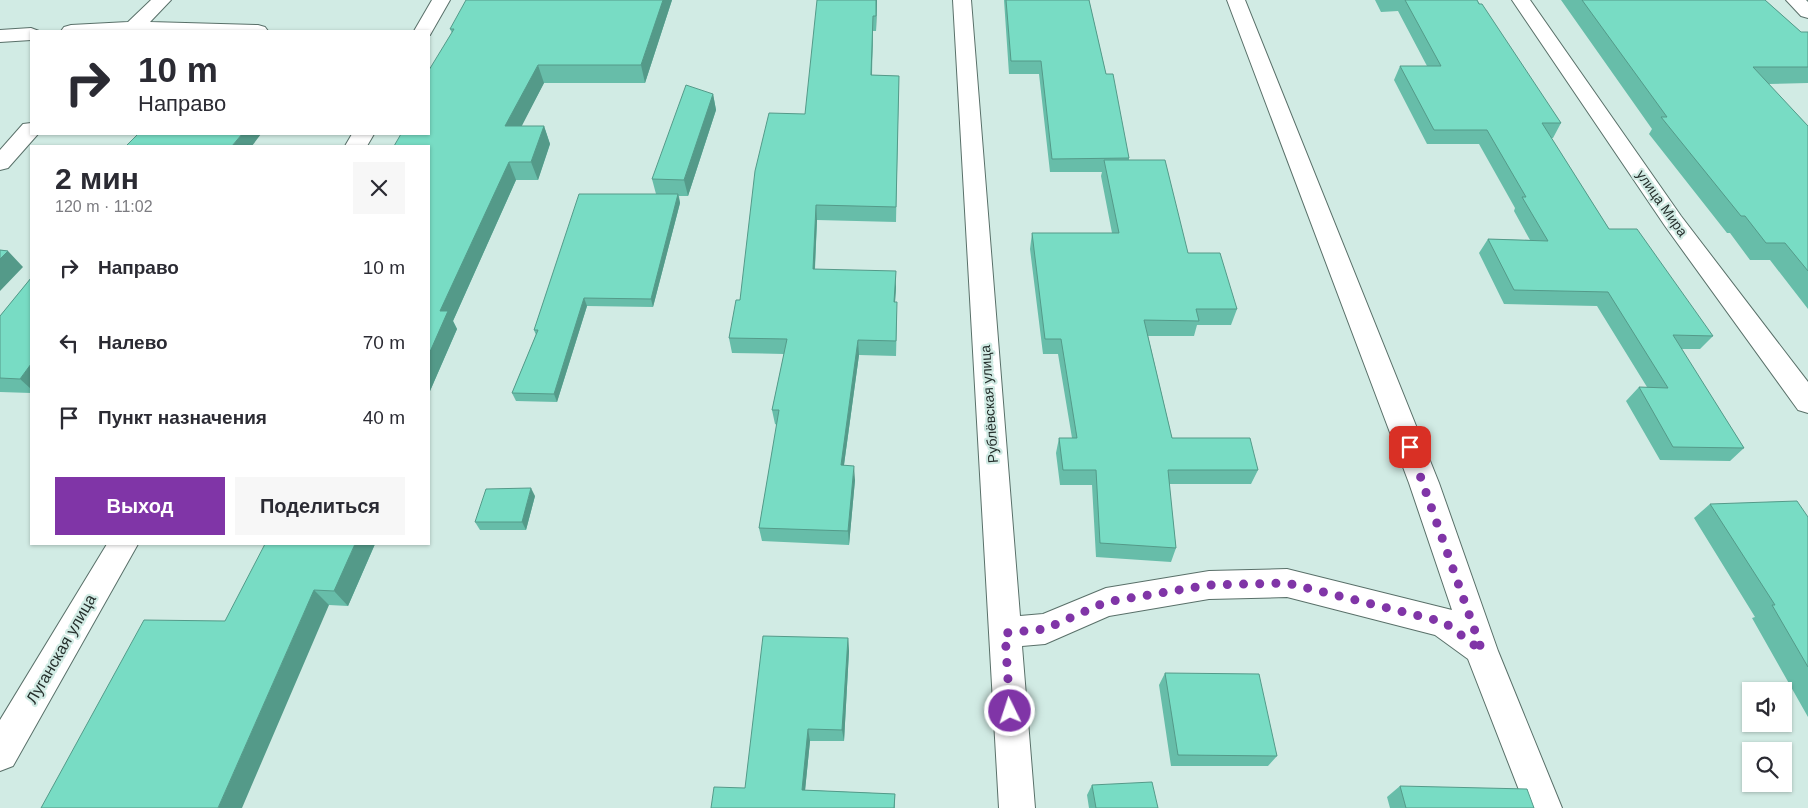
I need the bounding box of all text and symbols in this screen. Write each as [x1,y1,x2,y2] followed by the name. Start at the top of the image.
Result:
[55,50,120,115] icon: right
[138,50,218,89] text: 10 m
[138,91,226,116] text: Направо
[55,162,139,195] text: 2 мин
[353,162,405,214] button: close
[1633,167,1691,239] street label: улица Мира
[55,198,153,215] text: 120 m · 11:02
[55,254,83,282] icon: right
[98,257,179,278] text: Направо
[363,257,405,278] text: 10 m
[55,329,83,357] icon: left
[98,332,168,353] text: Налево
[363,332,405,353] text: 70 m
[977,344,1001,464] street label: Рублёвская улица
[55,404,83,432] icon: arrive
[98,407,267,428] text: Пункт назначения
[363,407,405,428] text: 40 m
[1389,426,1431,468] pin
[1396,433,1424,461] icon: arrive
[55,477,225,535] button: Выход
[235,477,405,535] button: Поделиться
[23,591,99,707] street label: Луганская улица
[1742,682,1792,792] map controls
[1742,682,1792,732] button: sound
[983,684,1035,736] position arrow
[1742,742,1792,792] button: search

